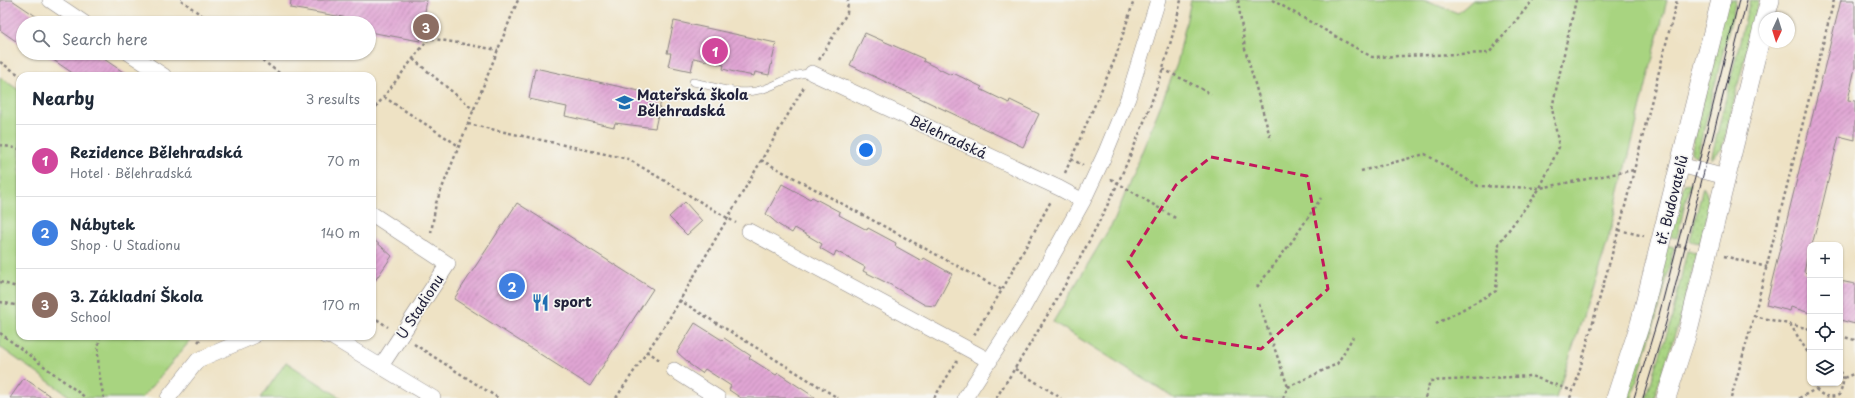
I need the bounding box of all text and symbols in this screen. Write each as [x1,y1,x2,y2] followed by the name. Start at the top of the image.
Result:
[413,12,439,42] pin: 3
[1759,12,1795,48] north arrow
[16,16,376,60] search box
[30,27,52,49] icon: search
[62,27,148,50] text: Search here
[702,36,728,66] pin: 1
[637,84,749,121] place label: Mateřská škola Bělehradská
[32,85,94,111] text: Nearby
[306,89,360,108] text: 3 results
[614,93,634,113] school or university icon: Mateřská škola Bělehradská
[906,109,991,164] street label: Bělehradská
[70,140,243,163] text: Rezidence Bělehradská
[856,140,876,160] your location
[42,151,48,170] text: 1
[327,151,360,170] text: 70 m
[1650,153,1693,247] street label: tř. Budovatelů
[70,163,192,182] text: Hotel · Bělehradská
[70,212,135,235] text: Nábytek
[40,223,50,242] text: 2
[321,223,360,242] text: 140 m
[70,235,180,254] text: Shop · U Stadionu
[1807,242,1843,386] map controls
[1807,242,1843,278] button: +
[391,270,448,343] street label: U Stadionu
[499,271,525,301] pin: 2
[1807,278,1843,314] button: −
[70,284,203,307] text: 3. Základní Škola
[554,291,592,312] place label: sport
[531,292,551,312] restaurant icon: sport
[41,295,49,314] text: 3
[322,295,360,314] text: 170 m
[70,307,111,326] text: School
[1807,314,1843,350] button: locate
[1807,350,1843,386] button: layers

